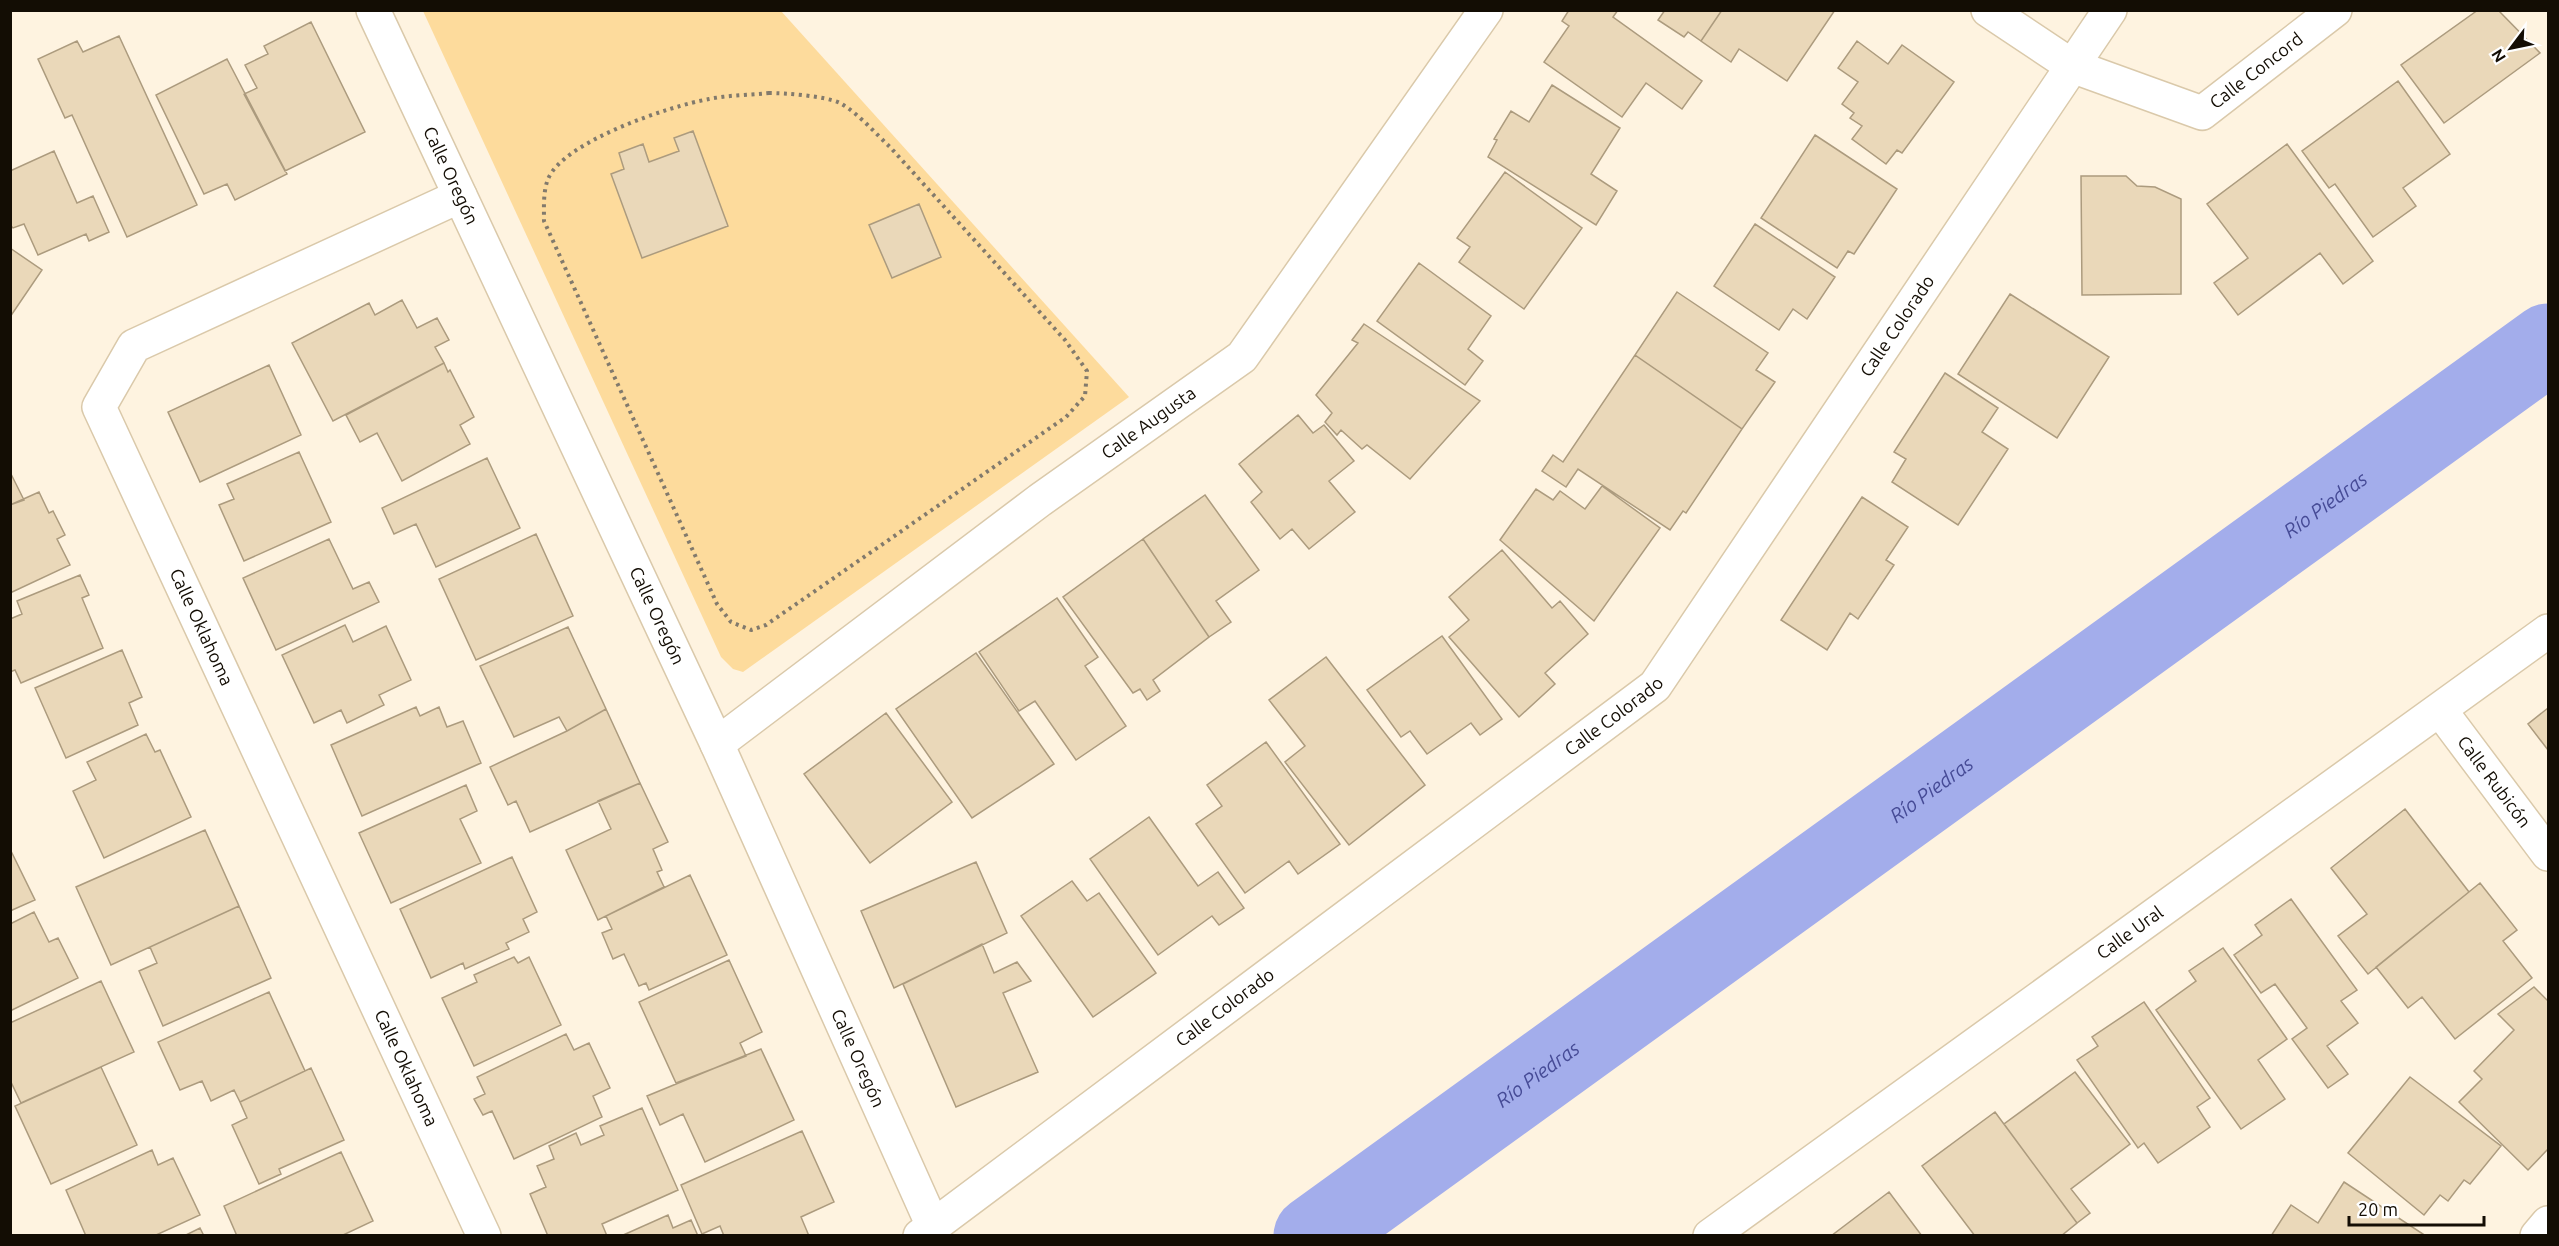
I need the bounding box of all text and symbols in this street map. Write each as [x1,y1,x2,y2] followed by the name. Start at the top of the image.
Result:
[2481,18,2541,78] north arrow
[2205,28,2306,112] street label: Calle Concord
[2487,46,2509,66] text: N
[420,123,483,227] street label: Calle Oregón
[1855,271,1938,380] street label: Calle Colorado
[1097,382,1199,462] street label: Calle Augusta
[2279,466,2372,542] water label: Río Piedras
[626,563,689,667] street label: Calle Oregón
[166,565,238,688] street label: Calle Oklahoma
[1560,673,1667,759] street label: Calle Colorado
[2454,732,2536,831] street label: Calle Rubicón
[1885,751,1978,827] water label: Río Piedras
[2092,901,2167,963] street label: Calle Ural
[1171,964,1278,1050] street label: Calle Colorado
[371,1006,443,1129] street label: Calle Oklahoma
[828,1006,889,1110] street label: Calle Oregón
[1491,1036,1584,1112] water label: Río Piedras
[2349,1189,2484,1227] scale bar
[2358,1199,2398,1219] text: 20 m

